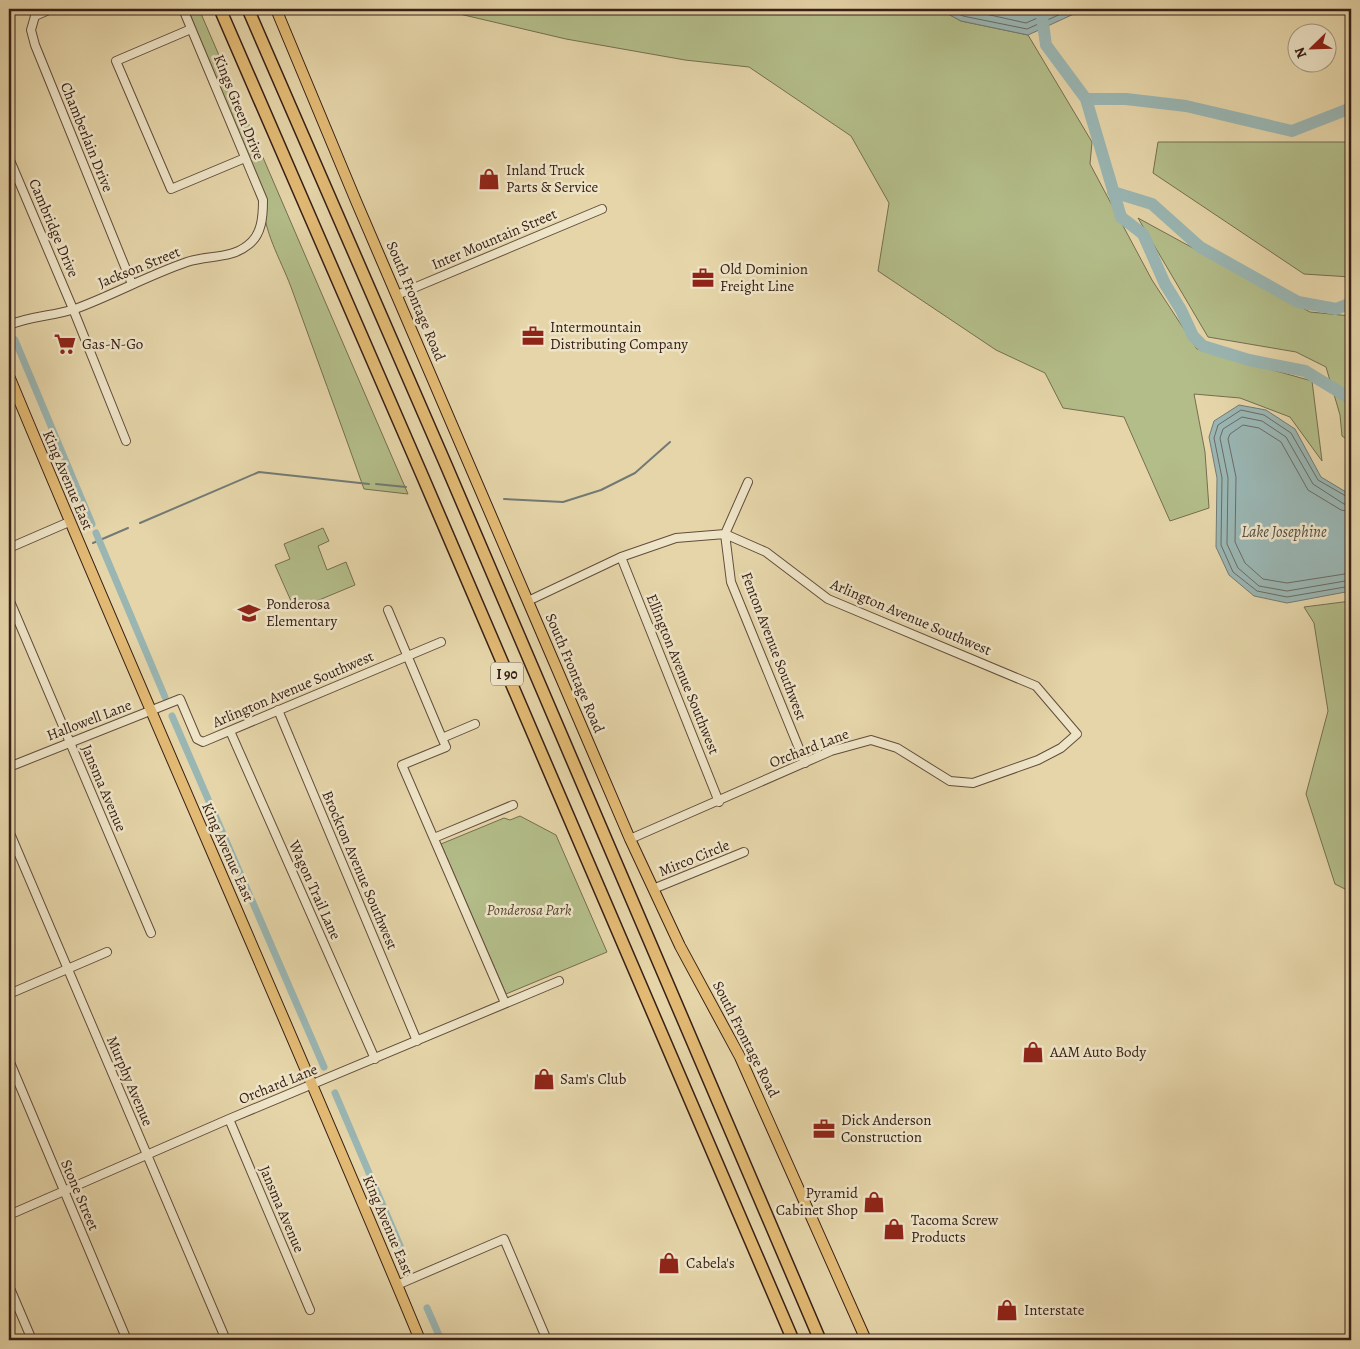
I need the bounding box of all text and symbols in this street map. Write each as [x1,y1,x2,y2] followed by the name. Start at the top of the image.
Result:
[1288,22,1338,72] north arrow
[1290,44,1311,61] text: N
[209,51,269,163] street label: Kings Green Drive
[56,79,118,195] street label: Chamberlain Drive
[506,160,599,197] place label: Inland Truck Parts & Service
[476,166,502,192] shop icon: Inland Truck Parts & Service
[24,176,84,281] street label: Cambridge Drive
[428,204,560,274] street label: Inter Mountain Street
[382,238,451,365] street label: South Frontage Road
[95,241,183,293] street label: Jackson Street
[720,259,808,296] place label: Old Dominion Freight Line
[690,265,716,291] office icon: Old Dominion Freight Line
[550,317,688,354] place label: Intermountain Distributing Company
[520,323,546,349] office icon: Intermountain Distributing Company
[52,331,78,357] supermarket icon: Gas-N-Go
[82,334,143,354] place label: Gas-N-Go
[38,427,98,533] street label: King Avenue East
[1241,521,1327,543] water label: Lake Josephine
[737,569,812,723] street label: Fenton Avenue Southwest
[827,574,995,660] street label: Arlington Avenue Southwest
[642,591,724,757] street label: Ellington Avenue Southwest
[266,594,338,631] place label: Ponderosa Elementary
[236,600,262,626] school or university icon: Ponderosa Elementary
[541,610,610,737] street label: South Frontage Road
[209,646,377,732] street label: Arlington Avenue Southwest
[491,662,523,686] road number: I 90
[44,695,135,745] street label: Hallowell Lane
[766,724,852,772] street label: Orchard Lane
[77,741,131,835] street label: Jansma Avenue
[317,787,403,953] street label: Brockton Avenue Southwest
[197,799,259,905] street label: King Avenue East
[656,835,733,881] street label: Mirco Circle
[284,836,346,943] street label: Wagon Trail Lane
[487,900,572,920] park label: Ponderosa Park
[708,977,784,1101] street label: South Frontage Road
[102,1033,158,1129] street label: Murphy Avenue
[1020,1039,1046,1065] shop icon: AAM Auto Body
[1049,1042,1146,1062] place label: AAM Auto Body
[236,1059,321,1109] street label: Orchard Lane
[531,1066,557,1092] shop icon: Sam's Club
[560,1069,627,1089] place label: Sam's Club
[841,1110,931,1147] place label: Dick Anderson Construction
[811,1116,837,1142] office icon: Dick Anderson Construction
[56,1156,104,1234] street label: Stone Street
[255,1162,309,1256] street label: Jansma Avenue
[358,1172,418,1278] street label: King Avenue East
[776,1183,859,1220] place label: Pyramid Cabinet Shop
[861,1189,887,1215] shop icon: Pyramid Cabinet Shop
[911,1210,999,1247] place label: Tacoma Screw Products
[881,1216,907,1242] shop icon: Tacoma Screw Products
[656,1250,682,1276] shop icon: Cabela's
[686,1253,735,1273] place label: Cabela's
[994,1297,1020,1323] shop icon: Interstate
[1024,1300,1085,1320] place label: Interstate

